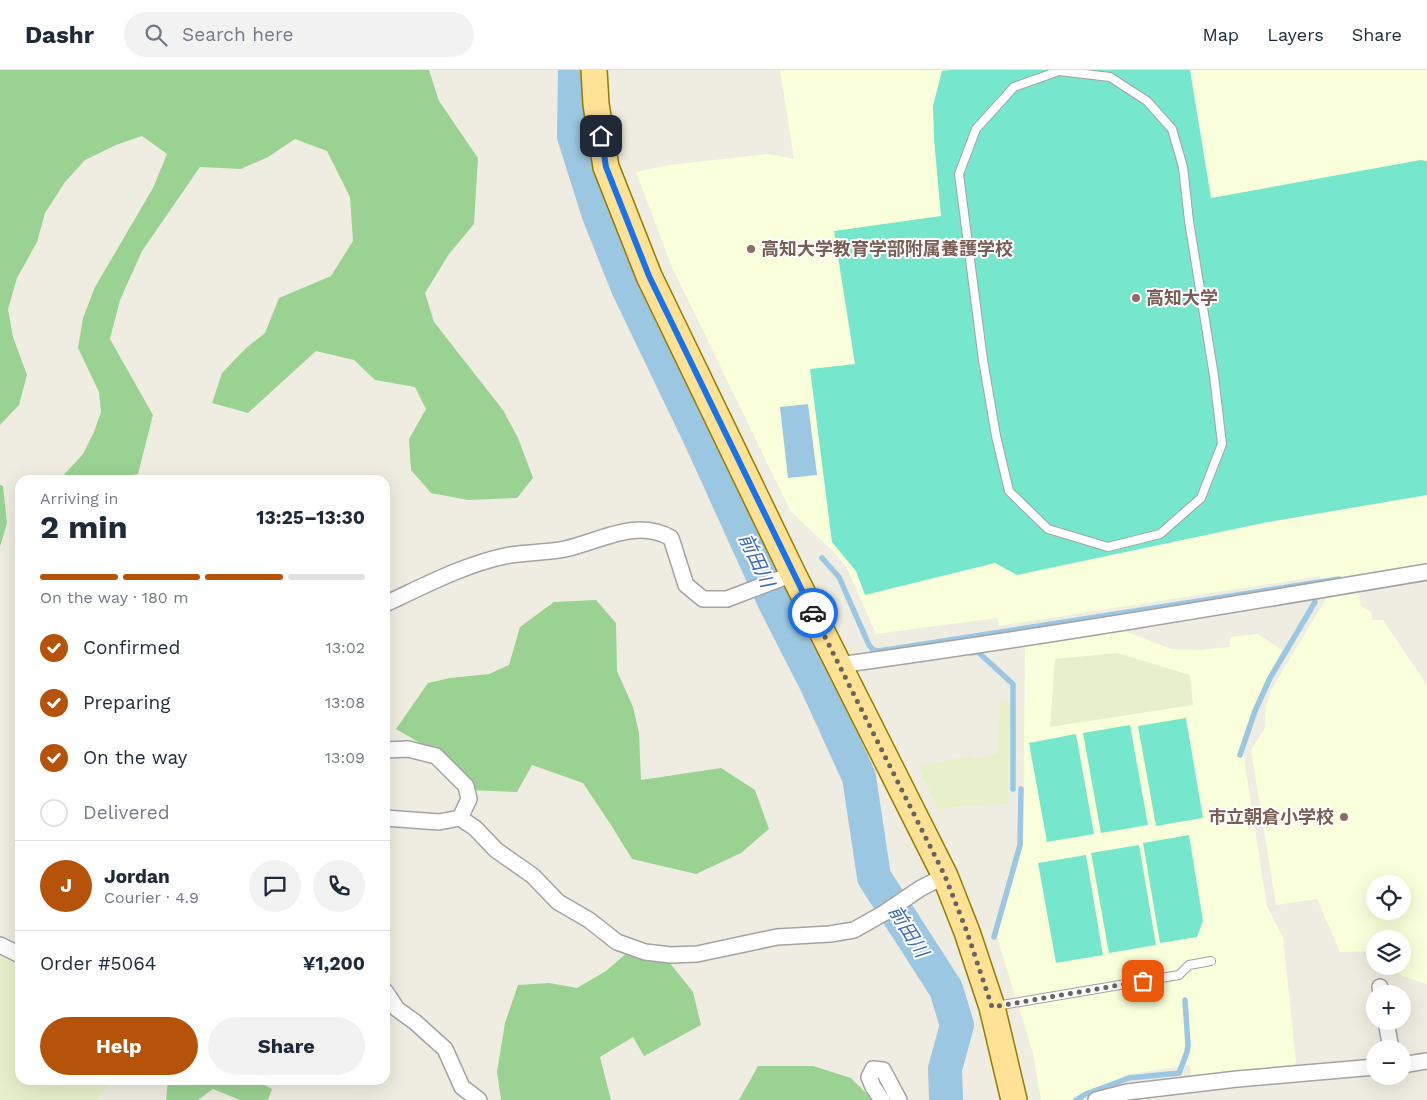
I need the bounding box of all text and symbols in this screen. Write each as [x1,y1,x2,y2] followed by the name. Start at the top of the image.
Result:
[124,12,474,57] search box
[25,21,94,49] text: Dashr
[142,21,170,49] icon: search
[182,23,293,46] text: Search here
[1202,24,1239,45] text: Map
[1267,24,1324,45] text: Layers
[1352,24,1402,45] text: Share
[580,115,622,157] pin
[587,122,615,150] icon: home
[761,238,1013,259] place label: 高知大学教育学部附属養護学校
[745,243,757,255] marker: 高知大学教育学部附属養護学校
[1146,287,1218,308] place label: 高知大学
[1130,292,1142,304] marker: 高知大学
[40,489,118,508] text: Arriving in
[256,506,365,529] text: 13:25–13:30
[40,508,128,546] text: 2 min
[734,530,780,593] water label: 前田川
[40,588,188,607] text: On the way · 180 m
[788,588,838,638] courier
[799,599,827,627] icon: car
[40,634,68,662] icon: check
[83,636,180,659] text: Confirmed
[325,638,365,657] text: 13:02
[40,689,68,717] icon: check
[83,691,170,714] text: Preparing
[325,693,365,712] text: 13:08
[40,744,68,772] icon: check
[83,746,187,769] text: On the way
[325,748,365,767] text: 13:09
[83,801,170,824] text: Delivered
[1208,806,1334,827] place label: 市立朝倉小学校
[1338,811,1350,823] marker: 市立朝倉小学校
[249,860,301,912] button: chat
[313,860,365,912] button: phone
[104,865,170,888] text: Jordan
[60,874,72,897] text: J
[1366,875,1411,1085] map controls
[1366,875,1411,920] button: locate
[104,888,199,907] text: Courier · 4.9
[884,901,934,963] water label: 前田川
[1366,930,1411,975] button: layers
[40,952,156,975] text: Order #5064
[303,952,365,975] text: ¥1,200
[1122,960,1164,1002] pin
[1129,967,1157,995] icon: bag
[1366,985,1411,1030] button: +
[40,1017,198,1075] button: Help
[208,1017,365,1075] button: Share
[1366,1040,1411,1085] button: −

